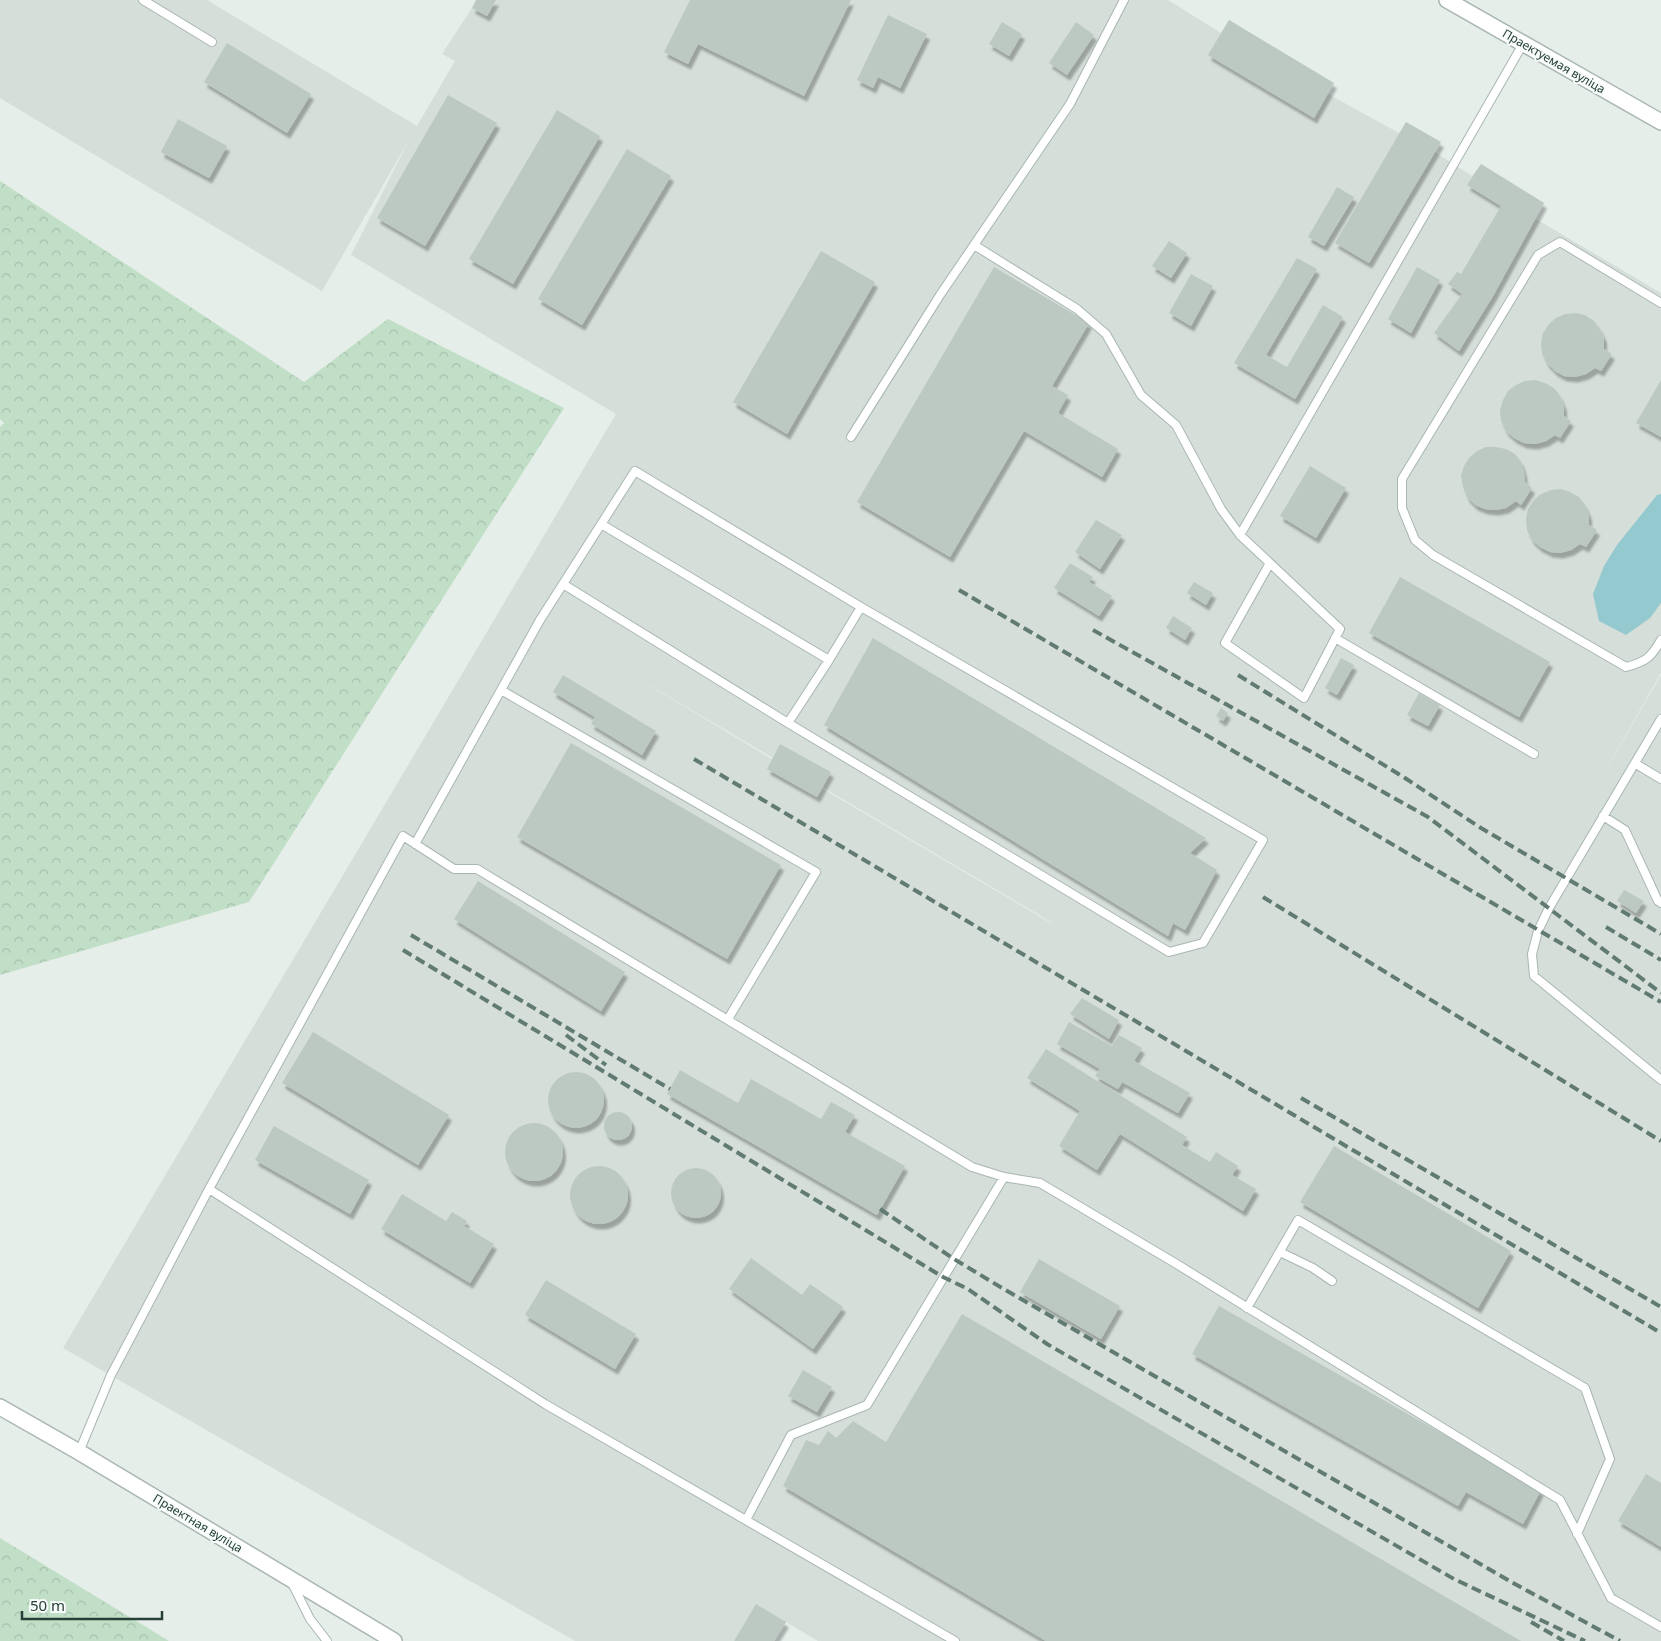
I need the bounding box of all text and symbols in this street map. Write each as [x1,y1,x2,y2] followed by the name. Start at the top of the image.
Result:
[1500,25,1608,97] street label: Праектуемая вуліца
[150,1490,246,1556] street label: Праектная вуліца
[22,1588,162,1620] scale bar
[30,1595,65,1615] text: 50 m

